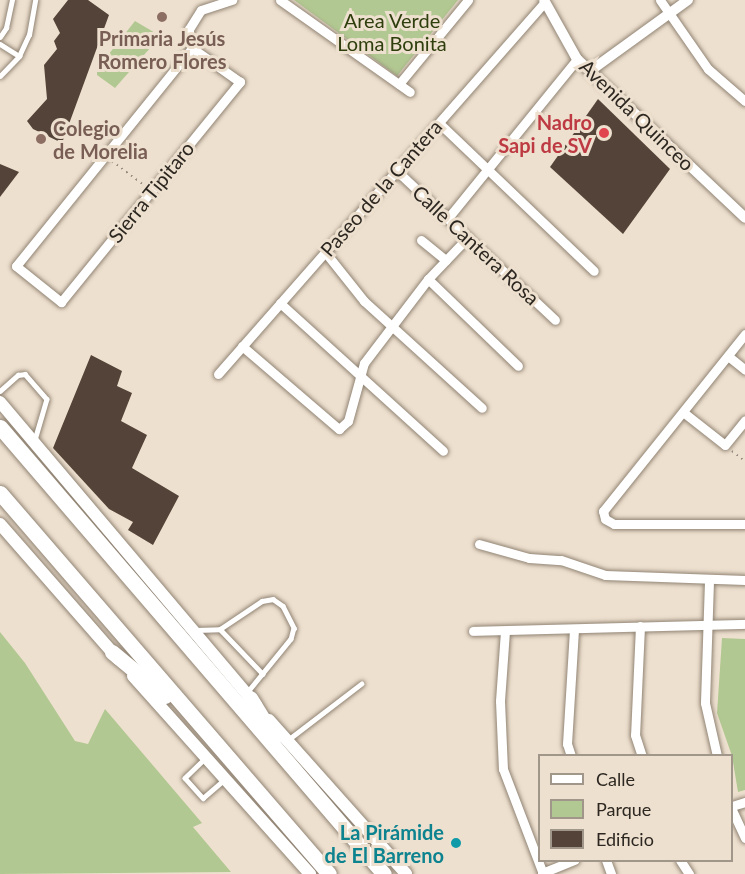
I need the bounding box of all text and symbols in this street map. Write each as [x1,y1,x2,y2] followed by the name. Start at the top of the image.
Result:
[337,8,447,55] park label: Area Verde Loma Bonita
[155,10,169,24] marker: Primaria Jesús Romero Flores
[98,27,226,74] place label: Primaria Jesús Romero Flores
[575,54,699,176] street label: Avenida Quinceo
[498,110,592,157] place label: Nadro Sapi de SV
[315,115,447,261] street label: Paseo de la Cantera
[53,116,148,163] place label: Colegio de Morelia
[597,126,611,140] marker: Nadro Sapi de SV
[34,132,48,146] marker: Colegio de Morelia
[103,136,199,248] street label: Sierra Tipitaro
[408,180,544,310] street label: Calle Cantera Rosa
[538,754,733,862] legend
[596,768,635,790] text: Calle
[596,798,651,820] text: Parque
[325,820,444,867] place label: La Pirámide de El Barreno
[596,828,654,850] text: Edificio
[449,836,463,850] marker: La Pirámide de El Barreno

